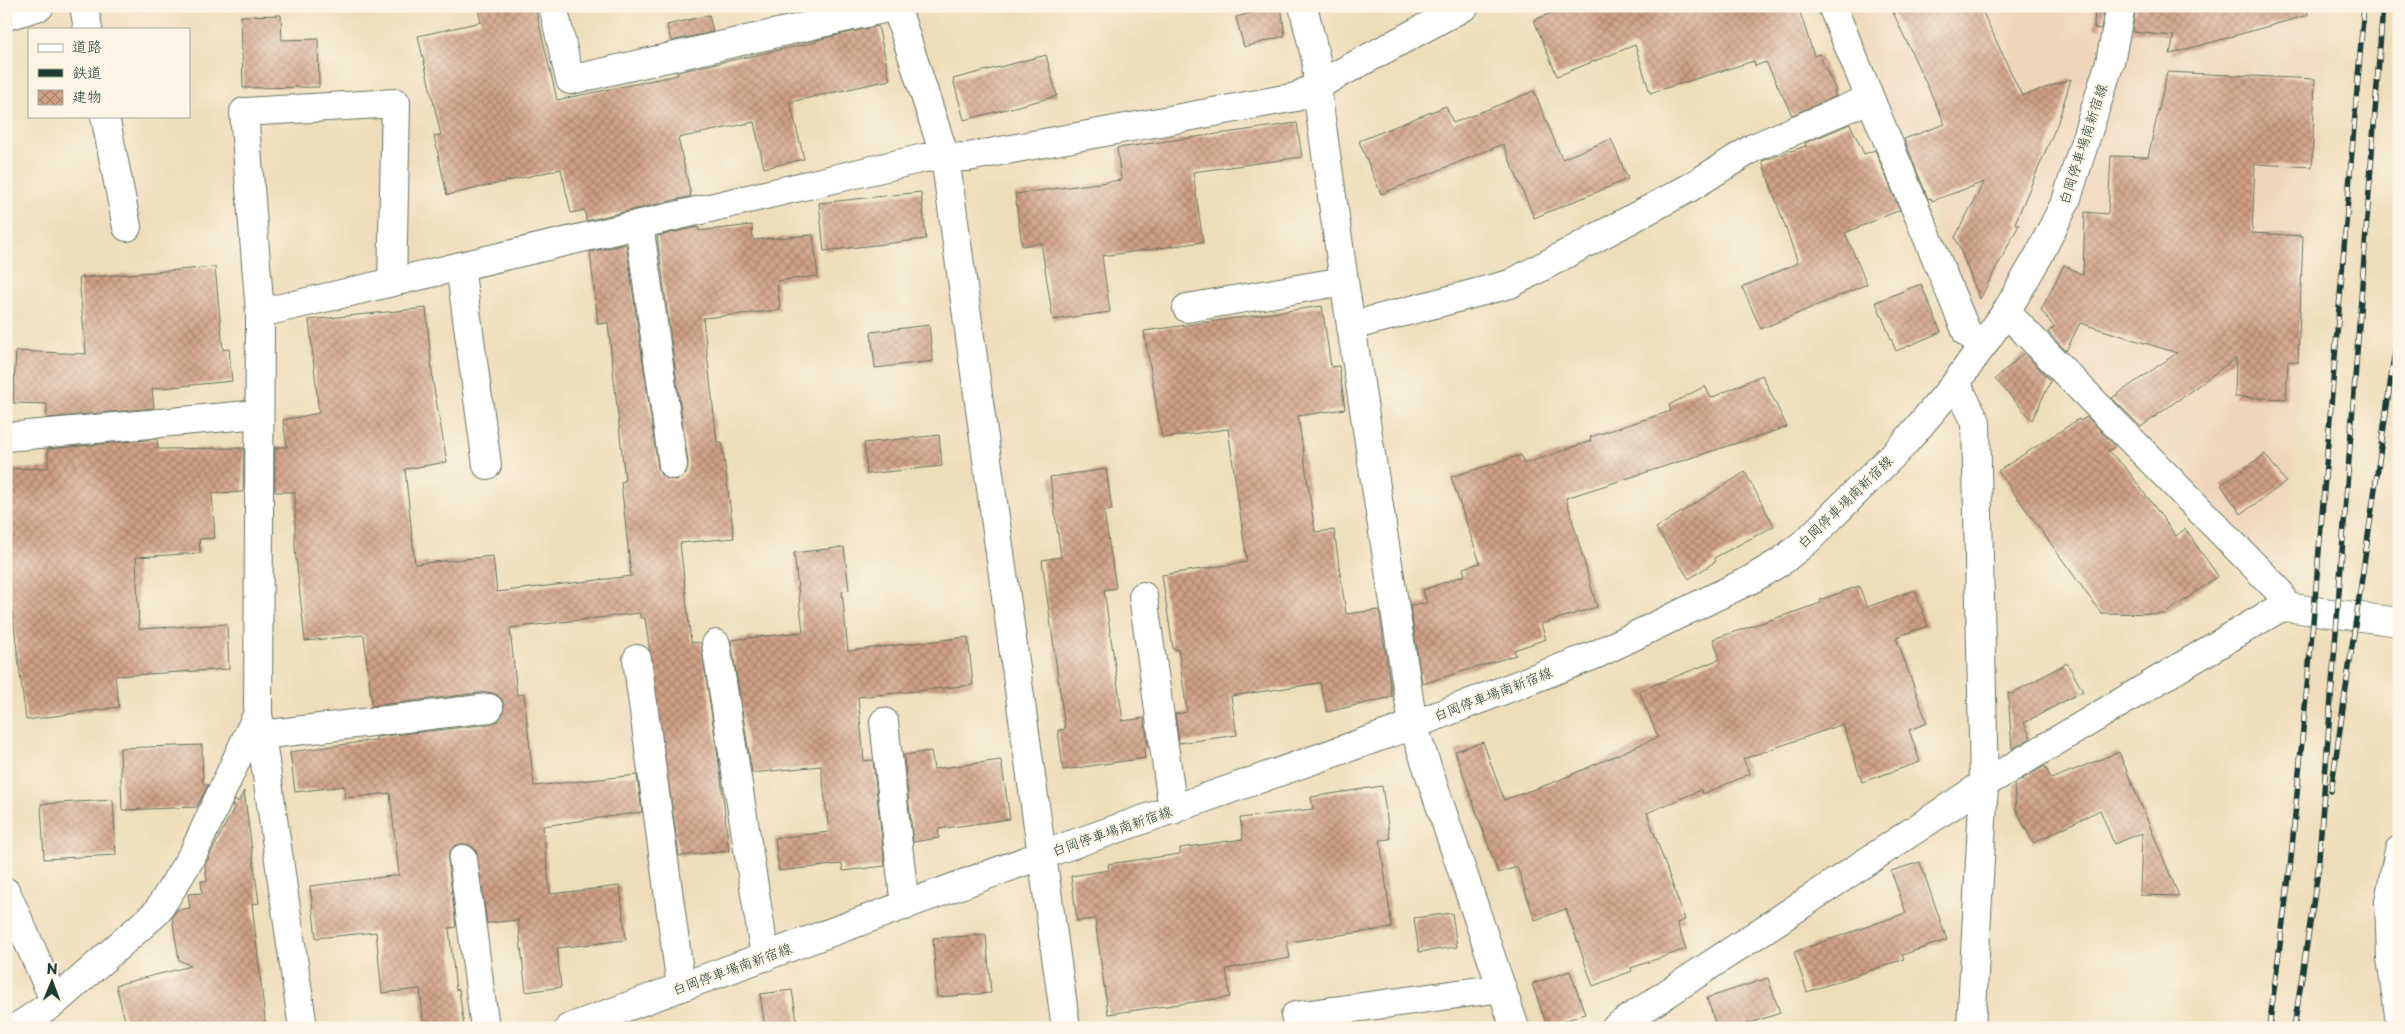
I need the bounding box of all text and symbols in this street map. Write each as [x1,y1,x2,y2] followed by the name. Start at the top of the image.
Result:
[28,28,190,118] legend
[72,34,102,57] text: 道路
[72,60,102,83] text: 鉄道
[2053,81,2112,207] street label: 白岡停車場南新宿線
[72,84,102,107] text: 建物
[1792,450,1897,553] street label: 白岡停車場南新宿線
[1430,661,1555,726] street label: 白岡停車場南新宿線
[1049,800,1175,861] street label: 白岡停車場南新宿線
[669,937,795,1000] street label: 白岡停車場南新宿線
[28,956,78,1006] north arrow
[47,958,58,979] text: N

